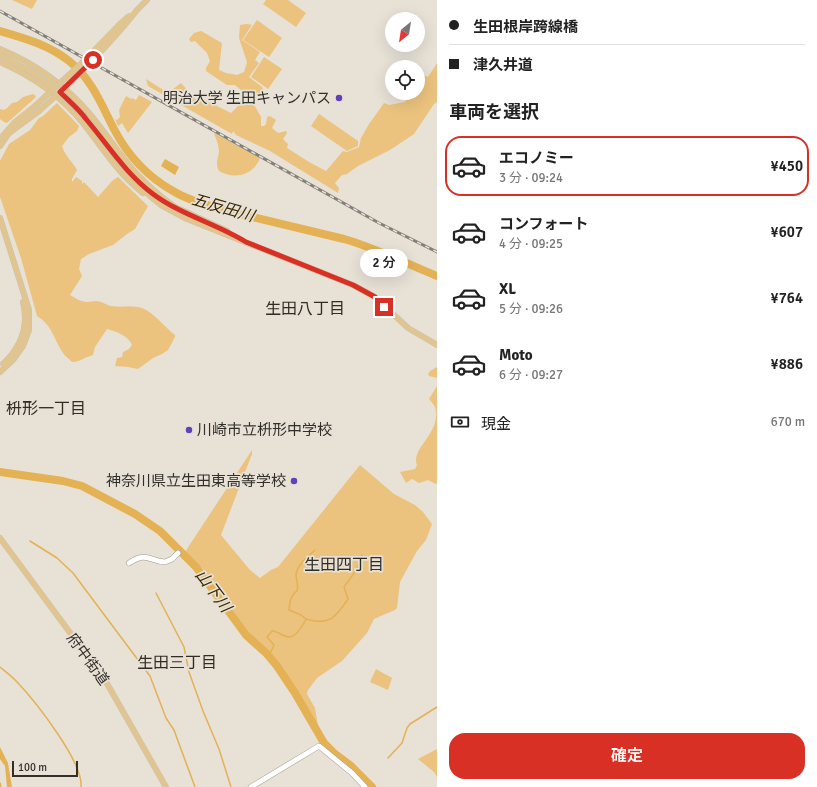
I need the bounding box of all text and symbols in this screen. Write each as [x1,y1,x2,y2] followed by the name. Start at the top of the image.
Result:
[385,12,425,52] north arrow
[385,12,425,100] map controls
[473,18,578,36] text: 生田根岸跨線橋
[84,51,102,69] route start
[473,56,533,74] text: 津久井道
[385,60,425,100] button: locate
[163,89,331,107] place label: 明治大学 生田キャンパス
[334,93,344,103] marker: 明治大学 生田キャンパス
[449,101,539,123] text: 車両を選択
[451,148,487,184] icon: car
[499,149,574,167] text: エコノミー
[771,157,803,175] text: ¥450
[499,170,563,186] text: 3 分 · 09:24
[189,190,258,227] water label: 五反田川
[451,214,487,250] icon: car
[499,215,589,233] text: コンフォート
[771,223,803,241] text: ¥607
[499,236,563,252] text: 4 分 · 09:25
[360,249,408,277] callout: 2 分
[373,255,395,271] text: 2 分
[451,280,487,316] icon: car
[499,280,516,298] text: XL
[771,289,803,307] text: ¥764
[375,298,393,316] route end
[265,299,345,319] district label: 生田八丁目
[499,301,563,317] text: 5 分 · 09:26
[451,346,487,382] icon: car
[499,346,533,364] text: Moto
[771,355,803,373] text: ¥886
[499,367,563,383] text: 6 分 · 09:27
[6,399,86,419] district label: 枡形一丁目
[449,411,471,433] icon: cash
[771,414,805,430] text: 670 m
[481,415,511,433] text: 現金
[197,421,332,439] place label: 川崎市立枡形中学校
[184,425,194,435] marker: 川崎市立枡形中学校
[106,472,286,490] place label: 神奈川県立生田東高等学校
[289,476,299,486] marker: 神奈川県立生田東高等学校
[304,555,384,575] district label: 生田四丁目
[191,566,237,618] water label: 山下川
[63,629,113,689] street label: 府中街道
[137,653,217,673] district label: 生田三丁目
[449,733,805,779] button: 確定
[12,759,78,778] scale bar
[18,761,47,774] text: 100 m

